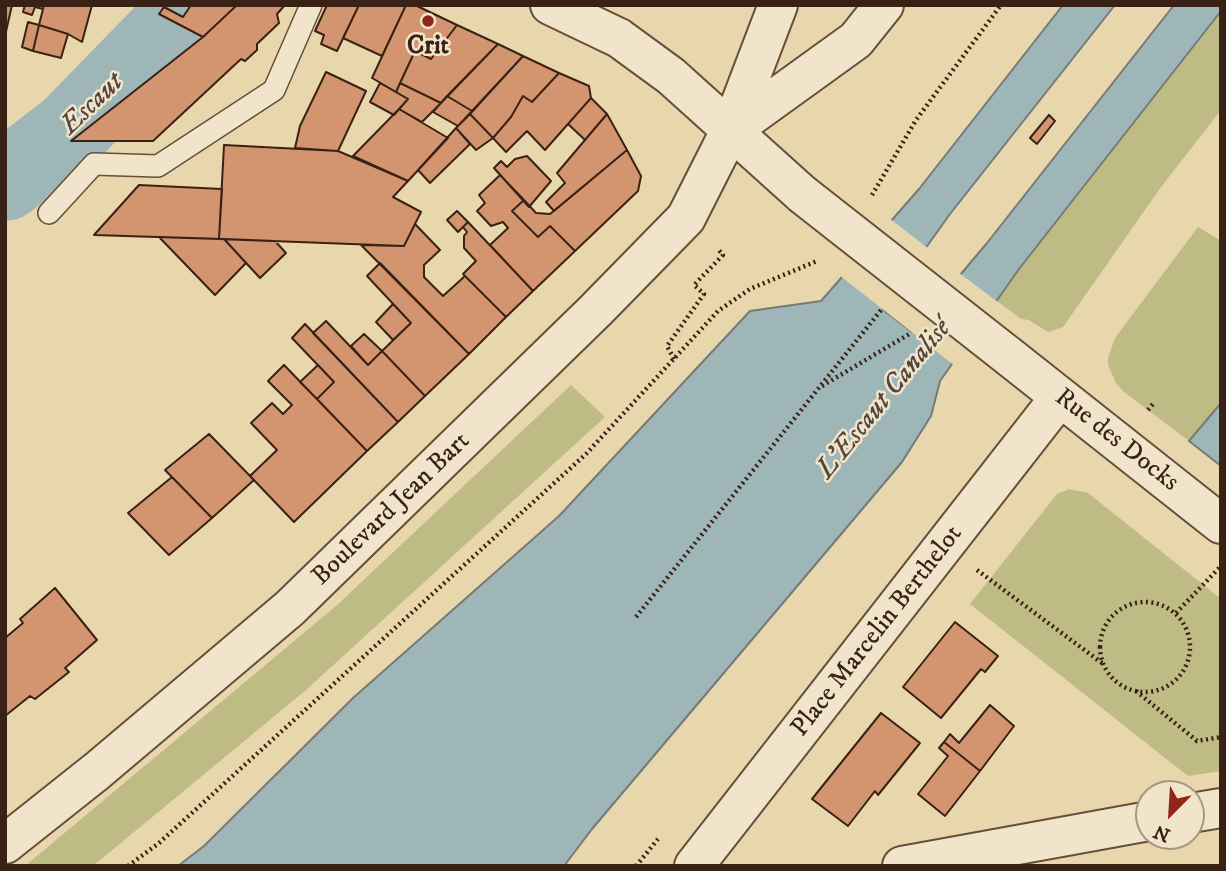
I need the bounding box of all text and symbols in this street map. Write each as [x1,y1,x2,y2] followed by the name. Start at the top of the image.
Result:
[420,13,436,29] marker: Crit
[407,32,449,64] place label: Crit
[54,67,132,143] water label: Escaut
[810,314,960,486] water label: L'Escaut Canalisé
[1048,383,1184,499] street label: Rue des Docks
[307,427,477,593] street label: Boulevard Jean Bart
[786,520,970,744] street label: Place Marcelin Berthelot
[1135,780,1205,850] north arrow
[1150,819,1174,846] text: N

